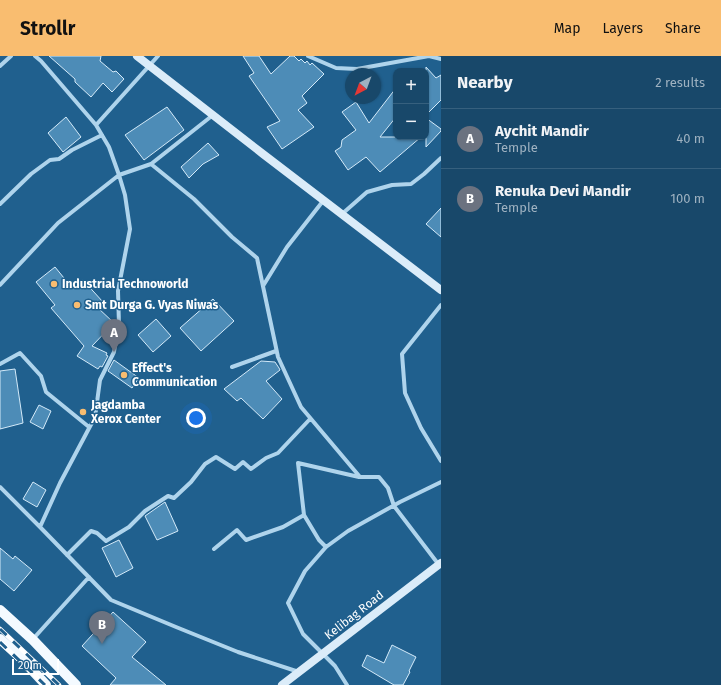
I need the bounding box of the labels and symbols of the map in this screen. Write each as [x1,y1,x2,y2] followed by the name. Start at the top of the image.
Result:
[345,68,381,104] north arrow
[62,277,189,291] place label: Industrial Technoworld
[49,279,59,289] marker: Industrial Technoworld
[85,298,218,312] place label: Smt Durga G. Vyas Niwas
[72,300,82,310] marker: Smt Durga G. Vyas Niwas
[101,319,127,352] pin: A
[132,361,217,389] place label: Effect's Communication
[119,370,129,380] marker: Effect's Communication
[90,398,161,426] place label: Jagdamba Xerox Center
[78,407,88,417] marker: Jagdamba Xerox Center
[186,408,206,428] your location
[322,588,386,642] street label: Kelibag Road
[89,611,115,644] pin: B
[12,657,59,676] scale bar

